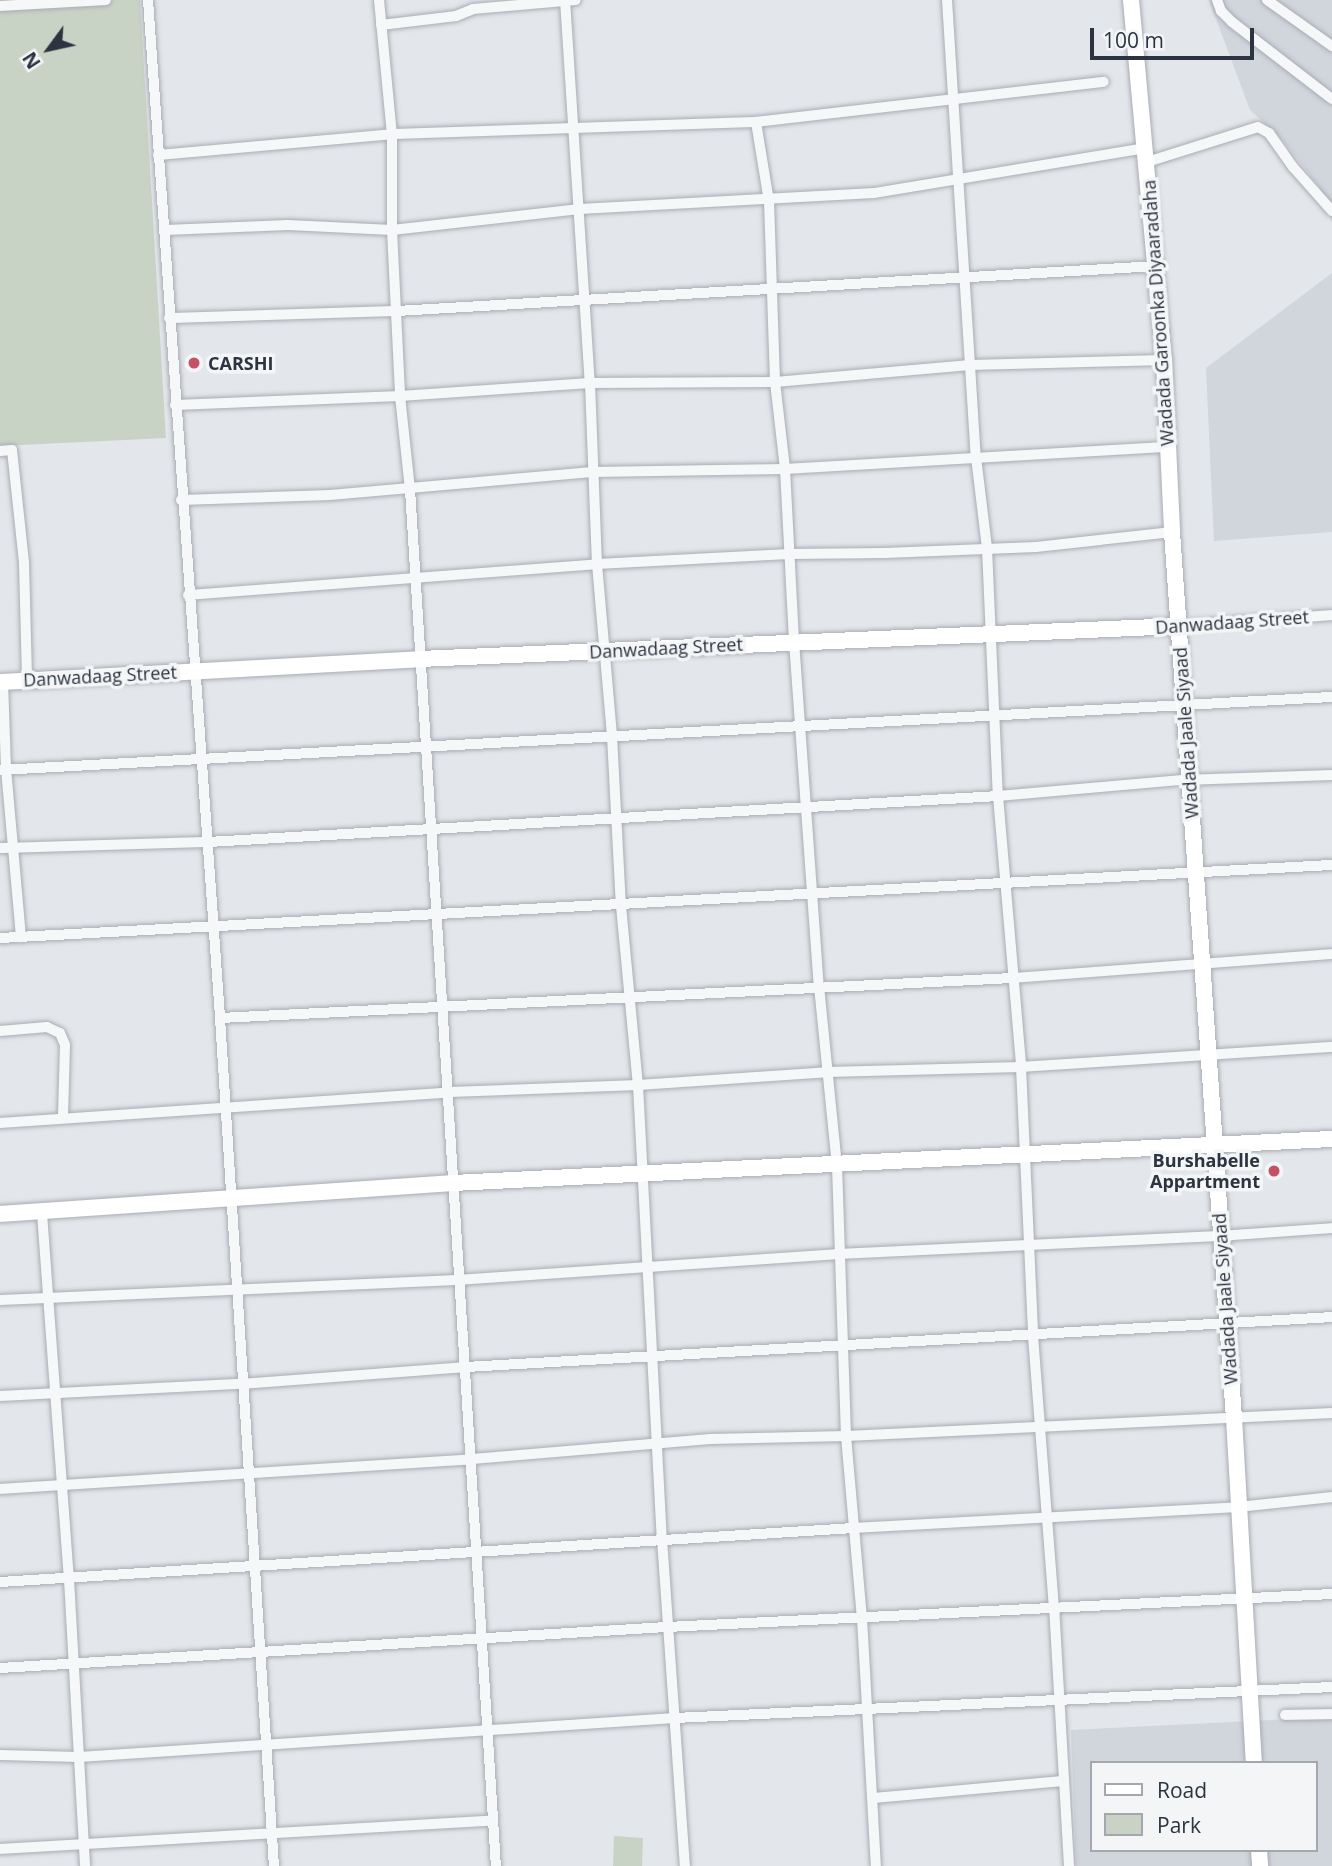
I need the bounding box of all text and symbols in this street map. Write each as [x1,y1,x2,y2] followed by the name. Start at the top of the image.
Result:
[14,14,84,84] north arrow
[1094,14,1258,58] scale bar
[1103,26,1164,54] text: 100 m
[16,47,47,74] text: N
[1138,179,1178,447] street label: Wadada Garoonka Diyaaradaha
[208,352,273,374] place label: CARSHI
[186,355,202,371] marker: CARSHI
[1155,606,1309,638] street label: Danwadaag Street
[589,633,743,663] street label: Danwadaag Street
[1169,646,1203,820] street label: Wadada Jaale Siyaad
[23,661,177,691] street label: Danwadaag Street
[1150,1150,1260,1192] place label: Burshabelle Appartment
[1266,1163,1282,1179] marker: Burshabelle Appartment
[1208,1212,1242,1386] street label: Wadada Jaale Siyaad
[1090,1761,1318,1852] legend
[1157,1776,1207,1804] text: Road
[1157,1811,1201,1839] text: Park

